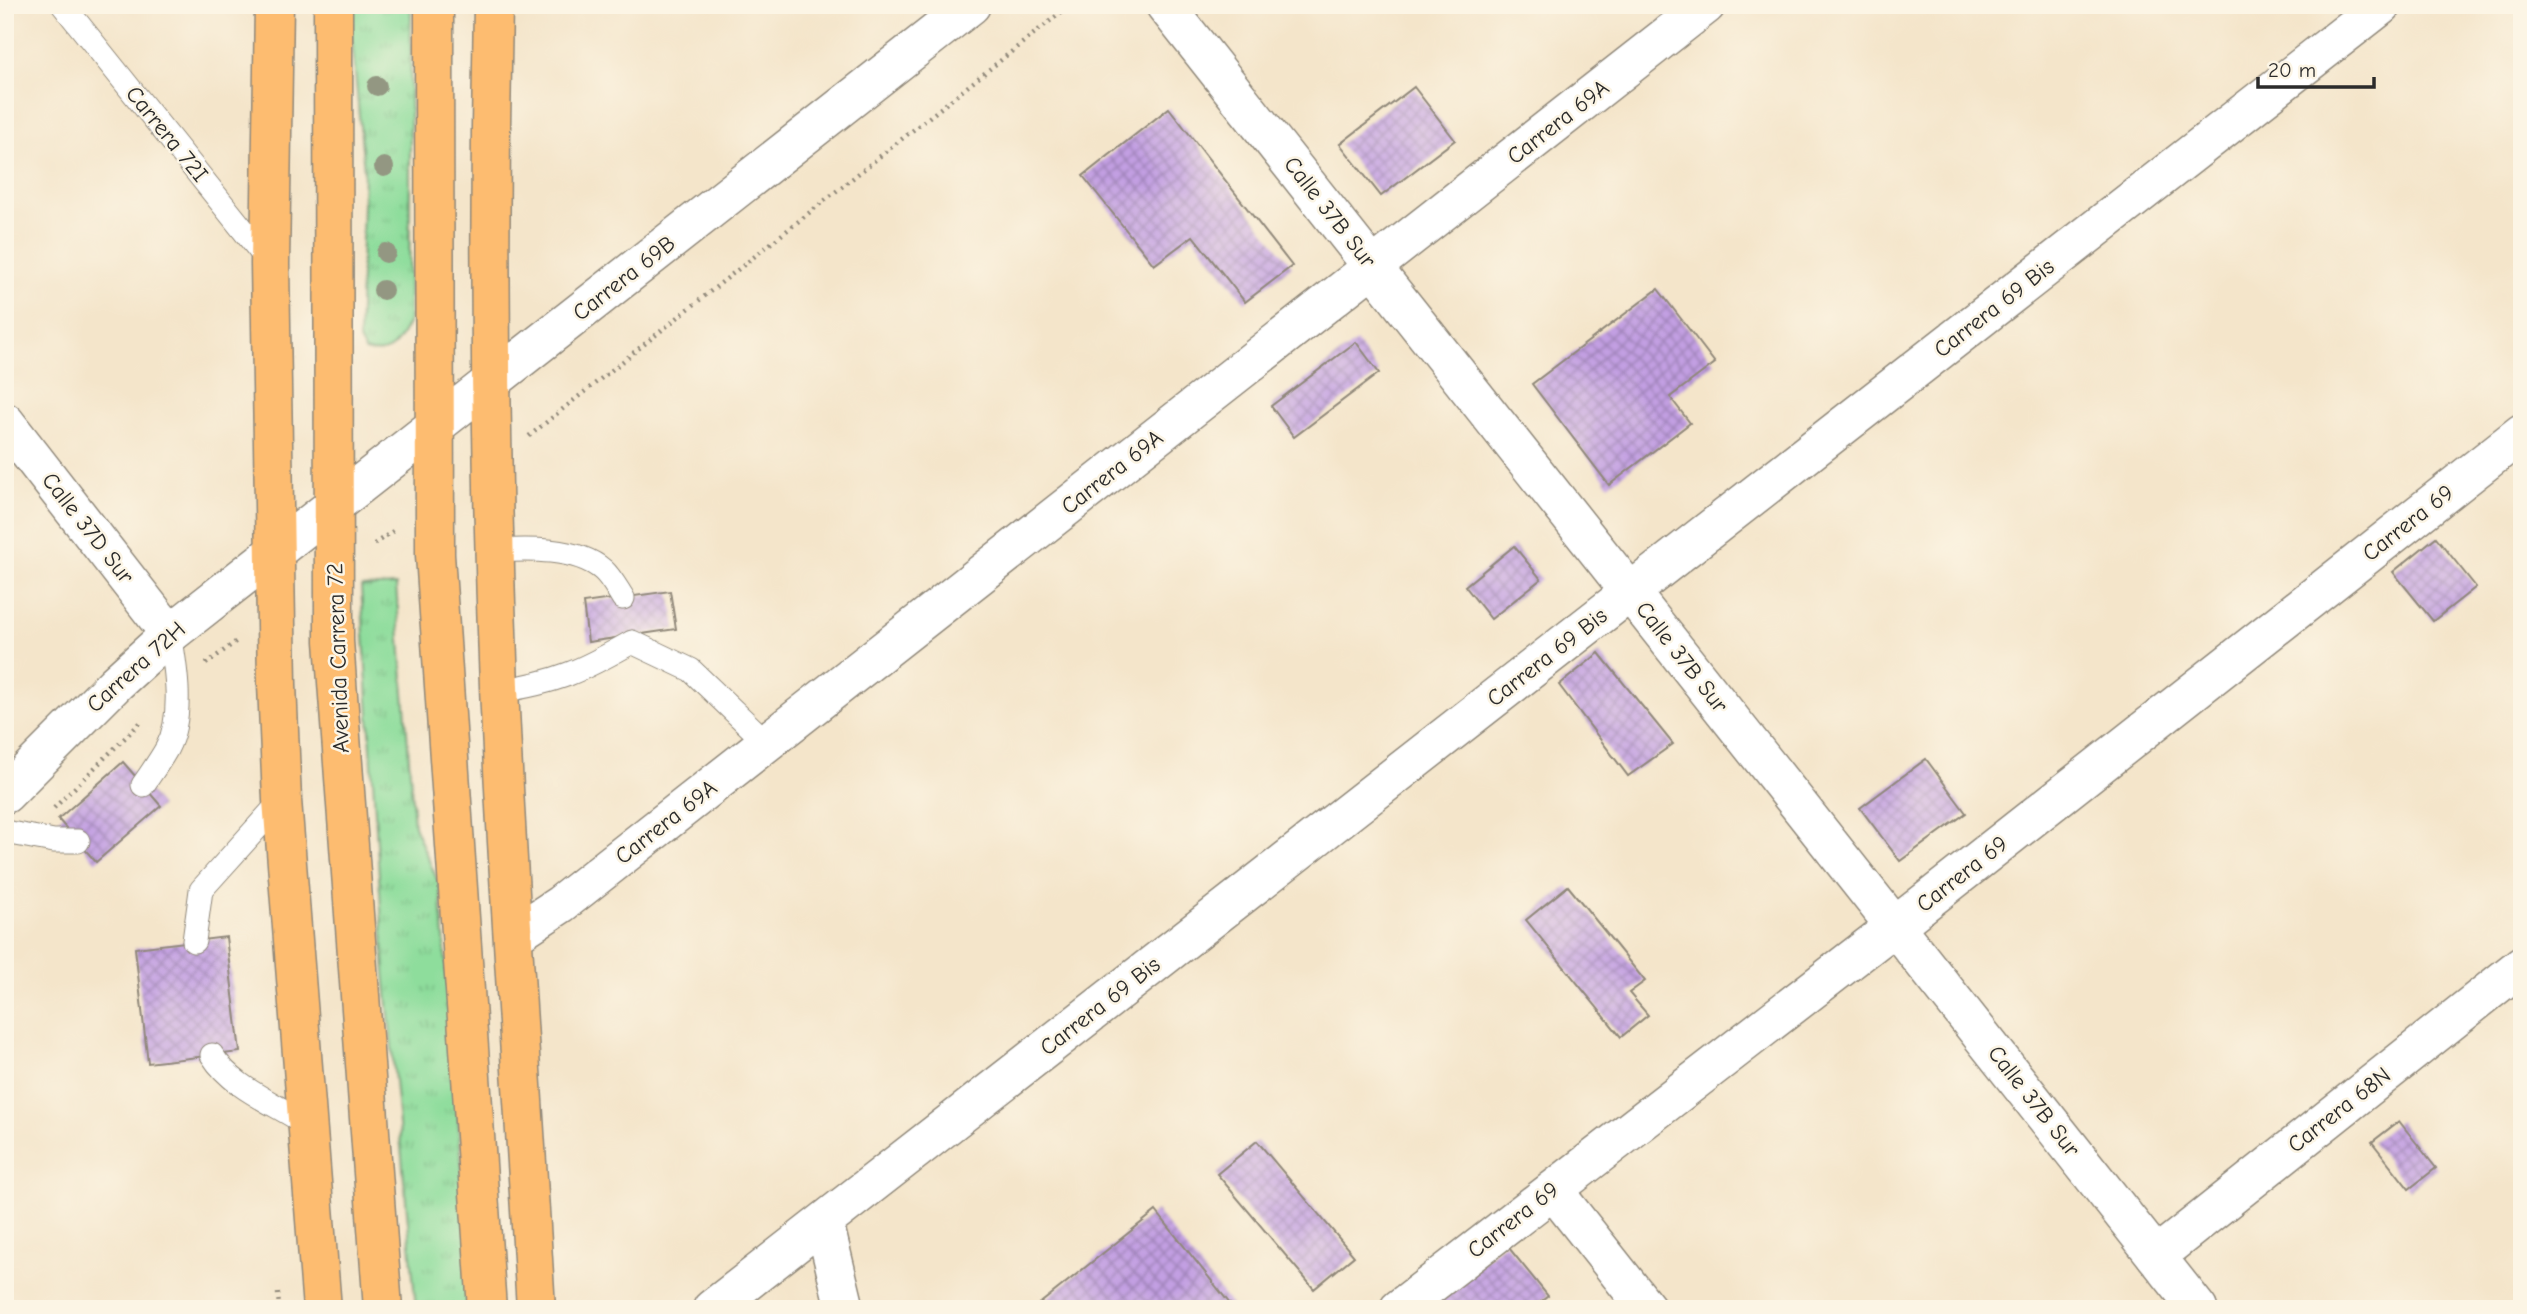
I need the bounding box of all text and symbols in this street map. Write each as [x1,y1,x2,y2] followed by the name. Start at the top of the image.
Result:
[2258,46,2373,90] scale bar
[2268,58,2316,82] text: 20 m
[1502,74,1614,170] street label: Carrera 69A
[120,81,214,187] street label: Carrera 72I
[1278,151,1382,274] street label: Calle 37B Sur
[567,230,681,326] street label: Carrera 69B
[1929,253,2059,363] street label: Carrera 69 Bis
[1056,424,1168,520] street label: Carrera 69A
[36,467,140,590] street label: Calle 37D Sur
[2357,479,2459,567] street label: Carrera 69
[321,562,355,754] street label: Avenida Carrera 72
[1630,596,1734,719] street label: Calle 37B Sur
[1482,602,1612,712] street label: Carrera 69 Bis
[81,616,191,718] street label: Carrera 72H
[610,774,722,870] street label: Carrera 69A
[1911,830,2013,918] street label: Carrera 69
[1035,951,1165,1061] street label: Carrera 69 Bis
[1982,1040,2086,1163] street label: Calle 37B Sur
[2282,1061,2396,1159] street label: Carrera 68N
[1462,1176,1564,1264] street label: Carrera 69

